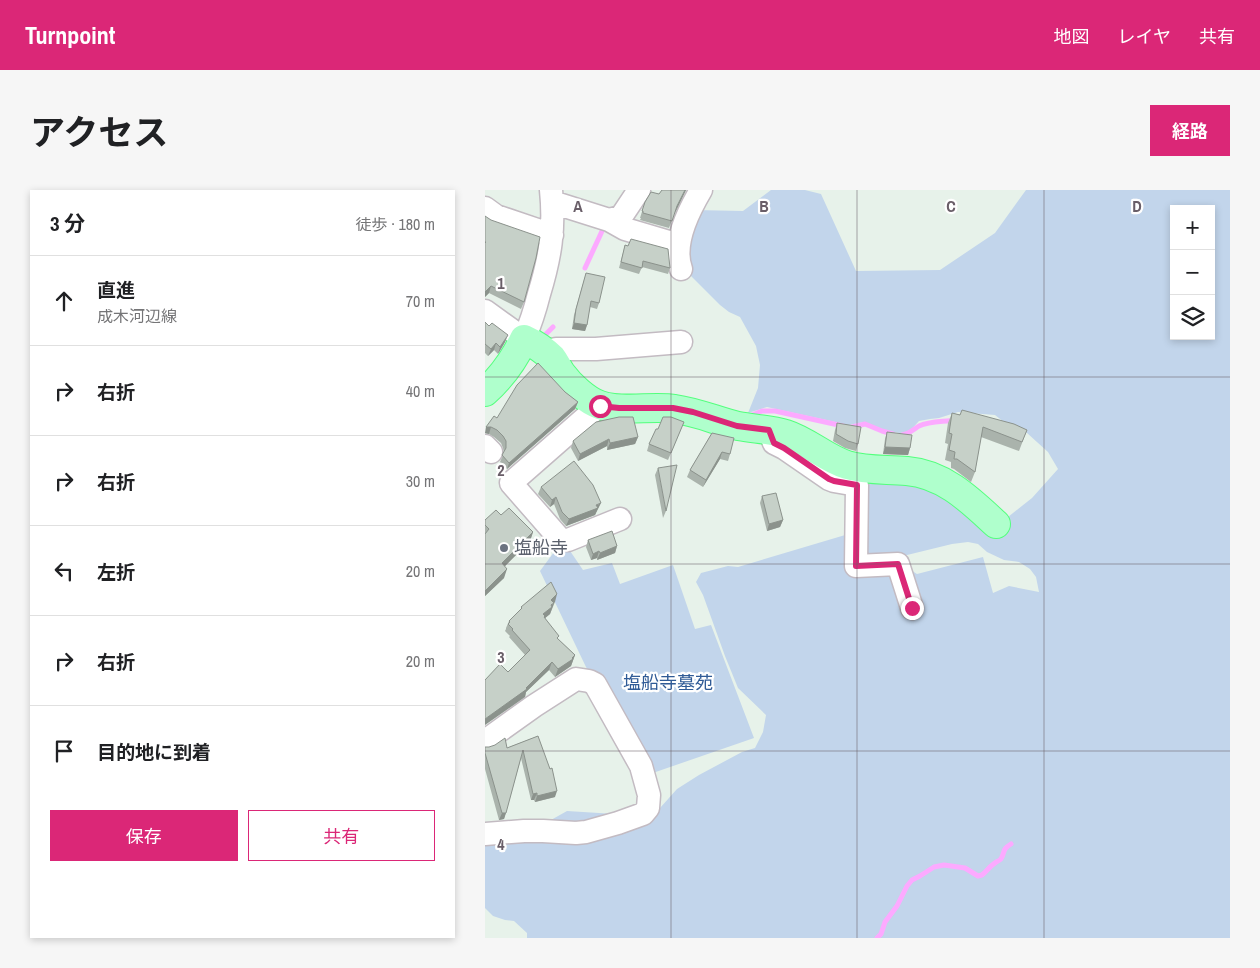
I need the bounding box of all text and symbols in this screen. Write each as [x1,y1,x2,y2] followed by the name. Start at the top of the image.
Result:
[25,19,115,51] text: Turnpoint
[1054,24,1090,49] text: 地図
[1118,24,1171,49] text: レイヤ
[1199,24,1235,49] text: 共有
[1150,105,1230,156] button: 経路
[30,109,168,156] text: アクセス
[573,195,583,217] text: A
[759,195,769,217] text: B
[946,195,956,217] text: C
[1132,195,1142,217] text: D
[1170,205,1215,340] map controls
[1170,205,1215,250] button: +
[50,209,85,238] text: 3 分
[356,213,435,235] text: 徒歩 · 180 m
[1170,250,1215,295] button: −
[497,272,505,294] text: 1
[97,277,135,303] text: 直進
[50,287,78,315] icon: ahead
[406,290,435,312] text: 70 m
[1170,295,1215,340] button: layers
[97,305,177,327] text: 成木河辺線
[50,377,78,405] icon: right
[97,379,135,405] text: 右折
[406,380,435,402] text: 40 m
[589,395,612,418] route start
[497,459,505,481] text: 2
[50,467,78,495] icon: right
[97,469,135,495] text: 右折
[406,470,435,492] text: 30 m
[514,535,568,560] place label: 塩船寺
[498,542,510,554] marker: 塩船寺
[50,557,78,585] icon: left
[97,559,135,585] text: 左折
[406,560,435,582] text: 20 m
[901,597,924,620] route end
[497,646,505,668] text: 3
[50,647,78,675] icon: right
[97,649,135,675] text: 右折
[406,650,435,672] text: 20 m
[623,670,713,695] park label: 塩船寺墓苑
[50,737,78,765] icon: arrive
[97,739,211,765] text: 目的地に到着
[50,810,238,861] button: 保存
[248,810,435,861] button: 共有
[497,833,505,855] text: 4

